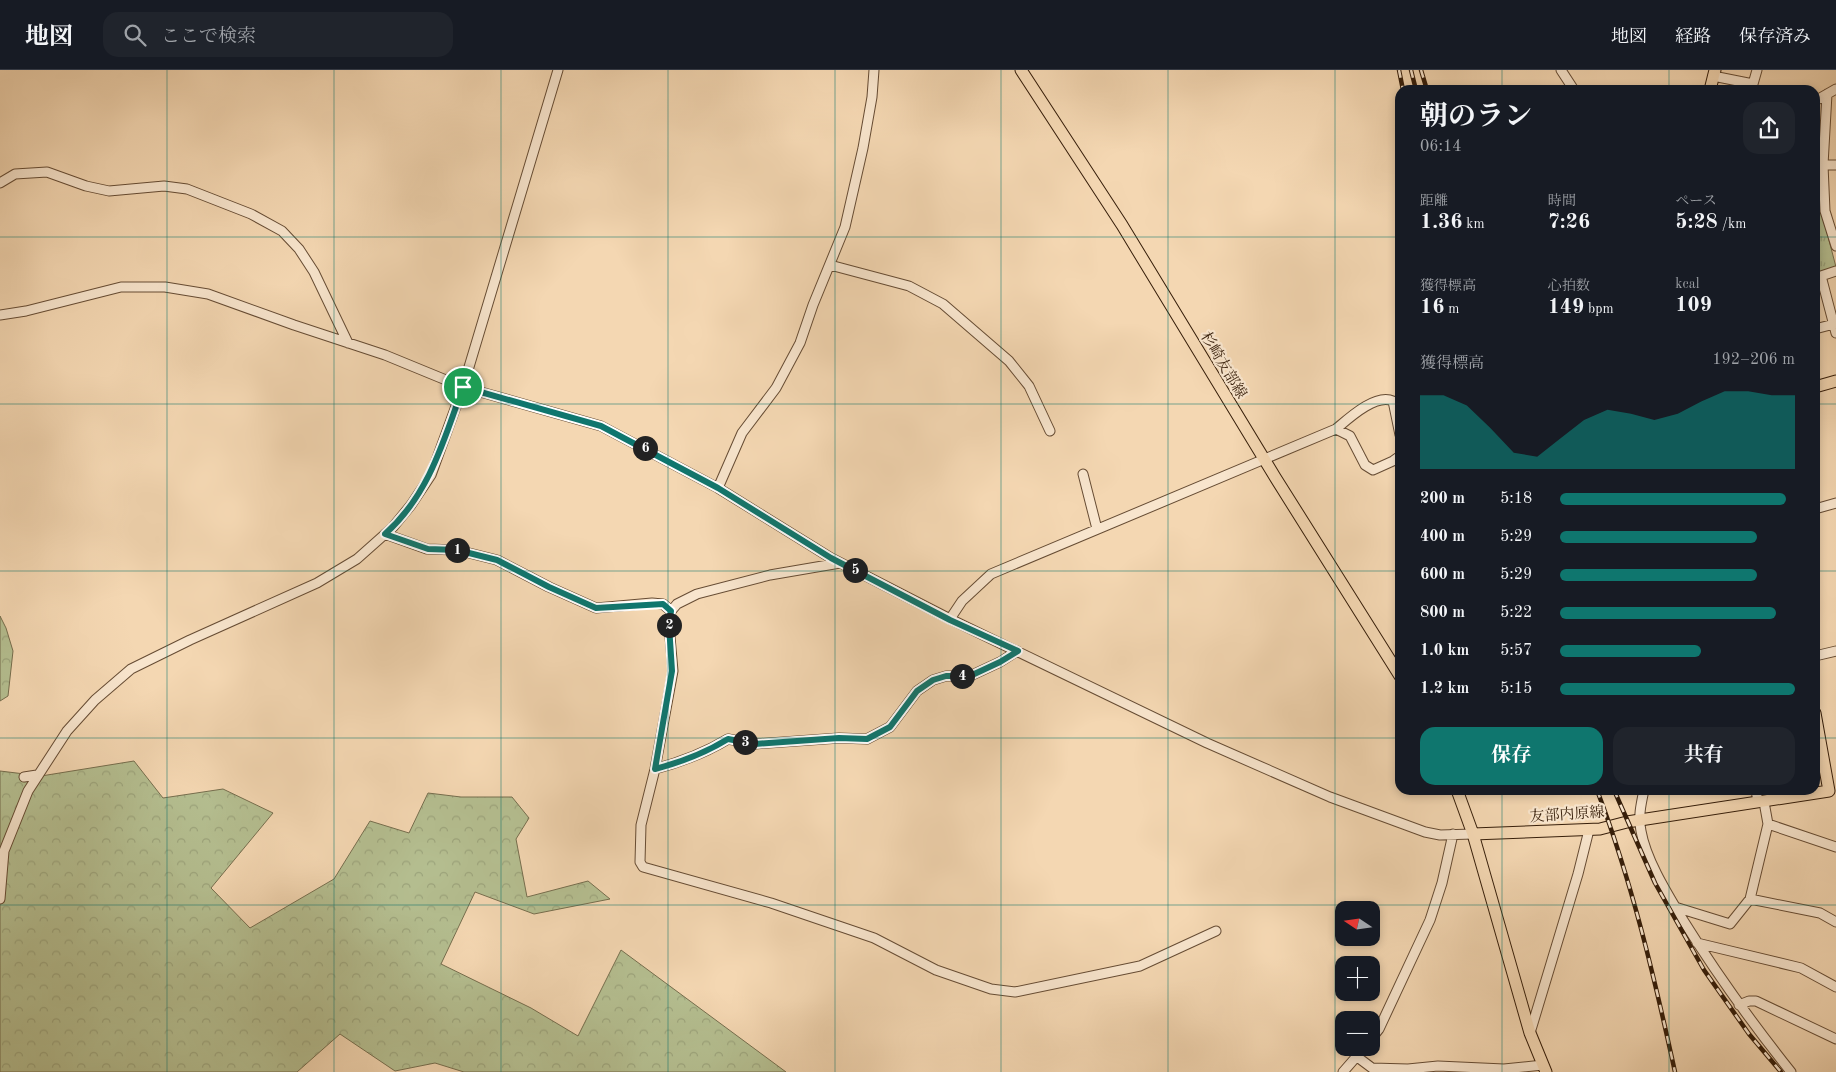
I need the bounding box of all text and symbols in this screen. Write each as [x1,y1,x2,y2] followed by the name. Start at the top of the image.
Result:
[103,12,453,57] search box
[121,21,149,49] icon: search
[25,26,73,50] text: 地図
[161,28,256,47] text: ここで検索
[1611,28,1647,46] text: 地図
[1675,28,1711,46] text: 経路
[1739,28,1811,46] text: 保存済み
[1743,102,1795,154] button: share
[1420,104,1532,132] text: 朝のラン
[1420,139,1462,155] text: 06:14
[1420,194,1448,208] text: 距離
[1548,194,1576,208] text: 時間
[1675,194,1717,208] text: ペース
[1420,212,1462,233] text: 1.36
[1548,212,1590,233] text: 7:26
[1675,212,1718,233] text: 5:28
[1462,217,1485,231] text: km
[1718,217,1746,231] text: /km
[1675,277,1699,291] text: kcal
[1420,279,1476,293] text: 獲得標高
[1548,279,1590,293] text: 心拍数
[1675,295,1712,316] text: 109
[1420,297,1444,318] text: 16
[1548,297,1584,318] text: 149
[1444,302,1459,316] text: m
[1584,302,1614,316] text: bpm
[1197,328,1251,402] street label: 杉崎友部線
[1712,352,1795,368] text: 192–206 m
[1420,356,1484,372] text: 獲得標高
[442,366,484,408] pin
[449,373,477,401] icon: arrive
[632,436,658,460] pin: 6
[641,441,650,455] text: 6
[1420,491,1465,507] text: 200 m
[1500,491,1532,507] text: 5:18
[1420,529,1465,545] text: 400 m
[1500,529,1532,545] text: 5:29
[444,538,470,562] pin: 1
[453,543,462,557] text: 1
[842,558,868,582] pin: 5
[851,563,860,577] text: 5
[1420,567,1465,583] text: 600 m
[1500,567,1532,583] text: 5:29
[1420,605,1465,621] text: 800 m
[1500,605,1532,621] text: 5:22
[656,612,682,638] pin: 2
[665,618,674,632] text: 2
[1420,643,1469,659] text: 1.0 km
[1500,643,1532,659] text: 5:57
[950,664,974,688] pin: 4
[958,669,967,683] text: 4
[1420,681,1469,697] text: 1.2 km
[1500,681,1532,697] text: 5:15
[1420,727,1603,785] button: 保存
[1613,727,1795,785] button: 共有
[732,730,758,754] pin: 3
[741,735,750,749] text: 3
[1529,802,1605,826] street label: 友部内原線
[1335,901,1380,946] north arrow
[1335,901,1380,1056] map controls
[1335,956,1380,1001] button: +
[1335,1011,1380,1056] button: −

